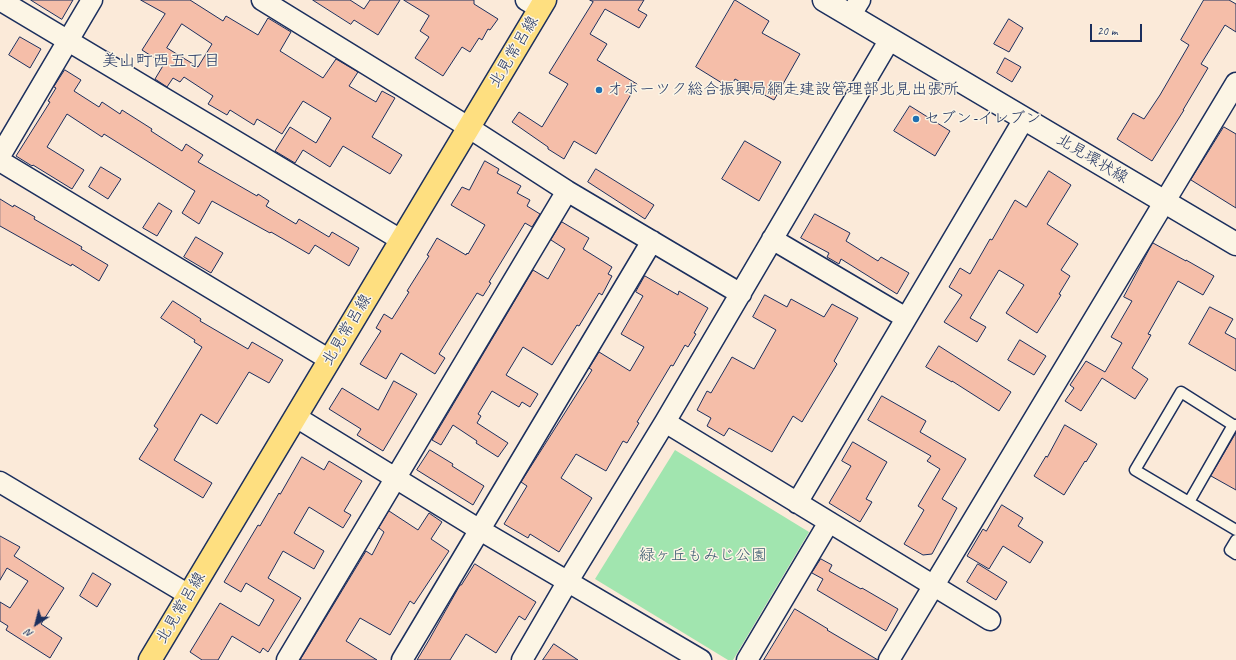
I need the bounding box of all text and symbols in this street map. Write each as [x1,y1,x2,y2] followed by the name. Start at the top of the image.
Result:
[485,13,543,91] street label: 北見常呂線
[1092,16,1144,42] scale bar
[1097,23,1117,39] text: 20 m
[102,52,220,72] district label: 美山町西五丁目
[607,80,959,100] place label: オホーツク総合振興局網走建設管理部北見出張所
[594,85,604,95] marker: オホーツク総合振興局網走建設管理部北見出張所
[924,109,1041,129] place label: セブン-イレブン
[911,114,921,124] marker: セブン-イレブン
[1053,130,1131,188] street label: 北見環状線
[318,291,376,369] street label: 北見常呂線
[639,546,767,566] park label: 緑ヶ丘もみじ公園
[152,569,210,647] street label: 北見常呂線
[16,604,56,644] north arrow
[22,626,36,641] text: N

